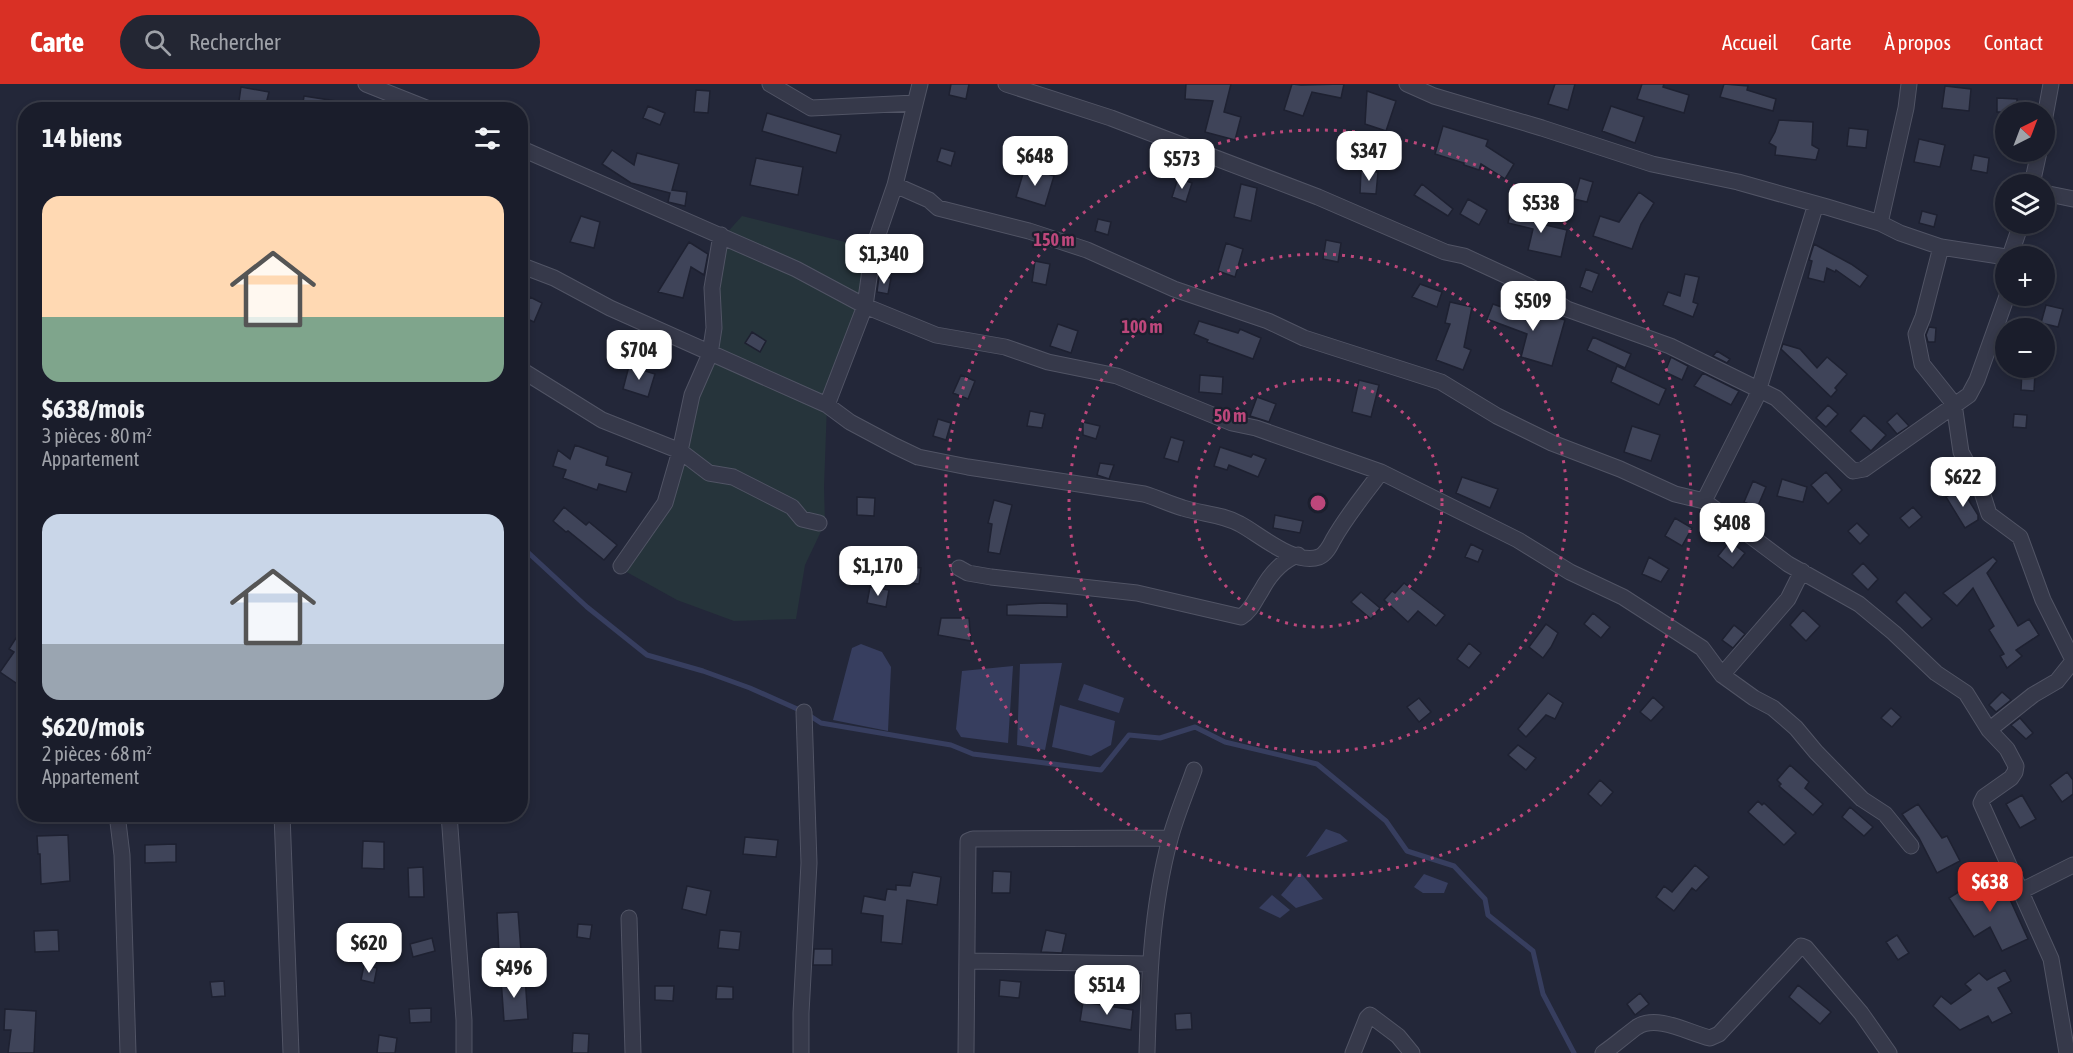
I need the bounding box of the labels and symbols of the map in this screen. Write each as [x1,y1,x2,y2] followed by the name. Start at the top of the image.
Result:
[1995,102,2055,162] north arrow
[1333,131,1405,182] pin: $347
[999,136,1071,187] pin: $648
[1146,139,1218,190] pin: $573
[1505,183,1577,234] pin: $538
[1034,229,1074,250] text: 150 m
[835,234,933,285] pin: $1,340
[1497,281,1569,332] pin: $509
[1122,316,1162,337] text: 100 m
[603,330,675,381] pin: $704
[1214,405,1246,426] text: 50 m
[1927,457,1999,508] pin: $622
[1308,493,1328,513] centre of rings
[1696,503,1768,554] pin: $408
[829,546,927,597] pin: $1,170
[1954,862,2026,913] pin: $638
[333,923,405,974] pin: $620
[478,948,550,999] pin: $496
[1071,965,1143,1016] pin: $514

